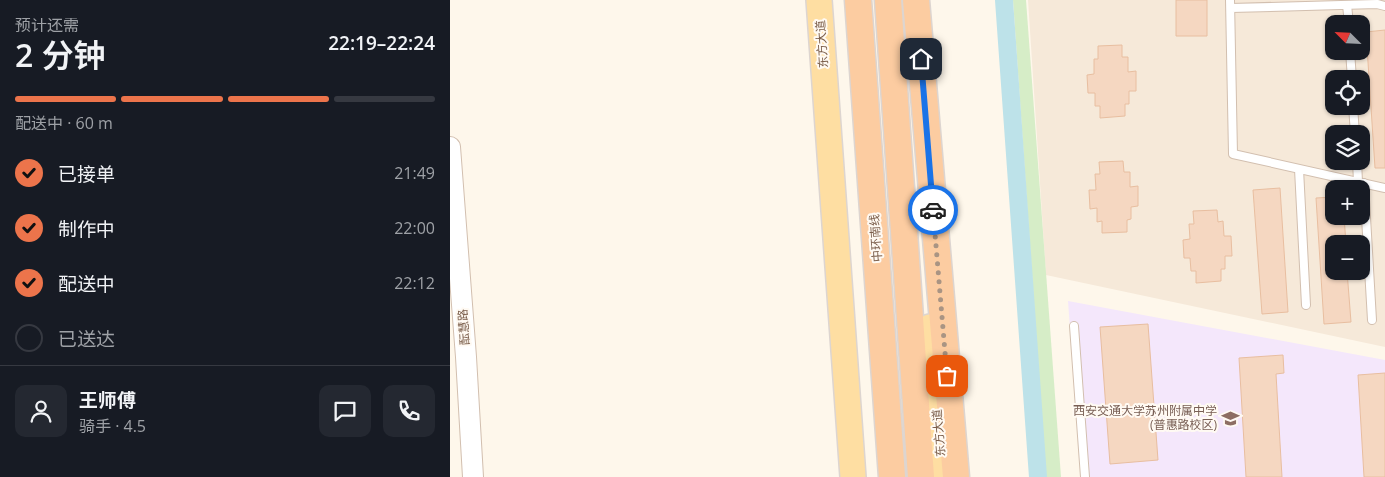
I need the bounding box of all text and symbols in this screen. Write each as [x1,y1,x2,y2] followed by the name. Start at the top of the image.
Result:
[15,14,79,36] text: 预计还需
[1325,15,1370,60] north arrow
[1325,15,1370,280] map controls
[811,19,832,69] street label: 东方大道
[328,30,435,56] text: 22:19–22:24
[15,33,106,76] text: 2 分钟
[900,38,942,80] pin
[907,45,935,73] icon: home
[1325,70,1370,115] button: locate
[15,112,113,134] text: 配送中 · 60 m
[1325,125,1370,170] button: layers
[15,159,43,187] icon: check
[58,161,115,187] text: 已接单
[394,162,435,184] text: 21:49
[1325,180,1370,225] button: +
[908,185,958,235] courier
[919,196,947,224] icon: car
[865,213,886,263] street label: 中环南线
[15,214,43,242] icon: check
[58,216,115,242] text: 制作中
[394,217,435,239] text: 22:00
[1325,235,1370,280] button: −
[15,269,43,297] icon: check
[58,271,115,297] text: 配送中
[394,272,435,294] text: 22:12
[454,308,473,346] street label: 酝慧路
[58,326,115,352] text: 已送达
[926,355,968,397] pin
[933,362,961,390] icon: bag
[15,385,67,437] button: person
[319,385,371,437] button: chat
[383,385,435,437] button: phone
[79,387,136,413] text: 王师傅
[1073,402,1217,433] place label: 西安交通大学苏州附属中学 (普惠路校区)
[928,408,949,458] street label: 东方大道
[1221,408,1241,428] school or university icon: 西安交通大学苏州附属中学 (普惠路校区)
[79,415,146,437] text: 骑手 · 4.5

